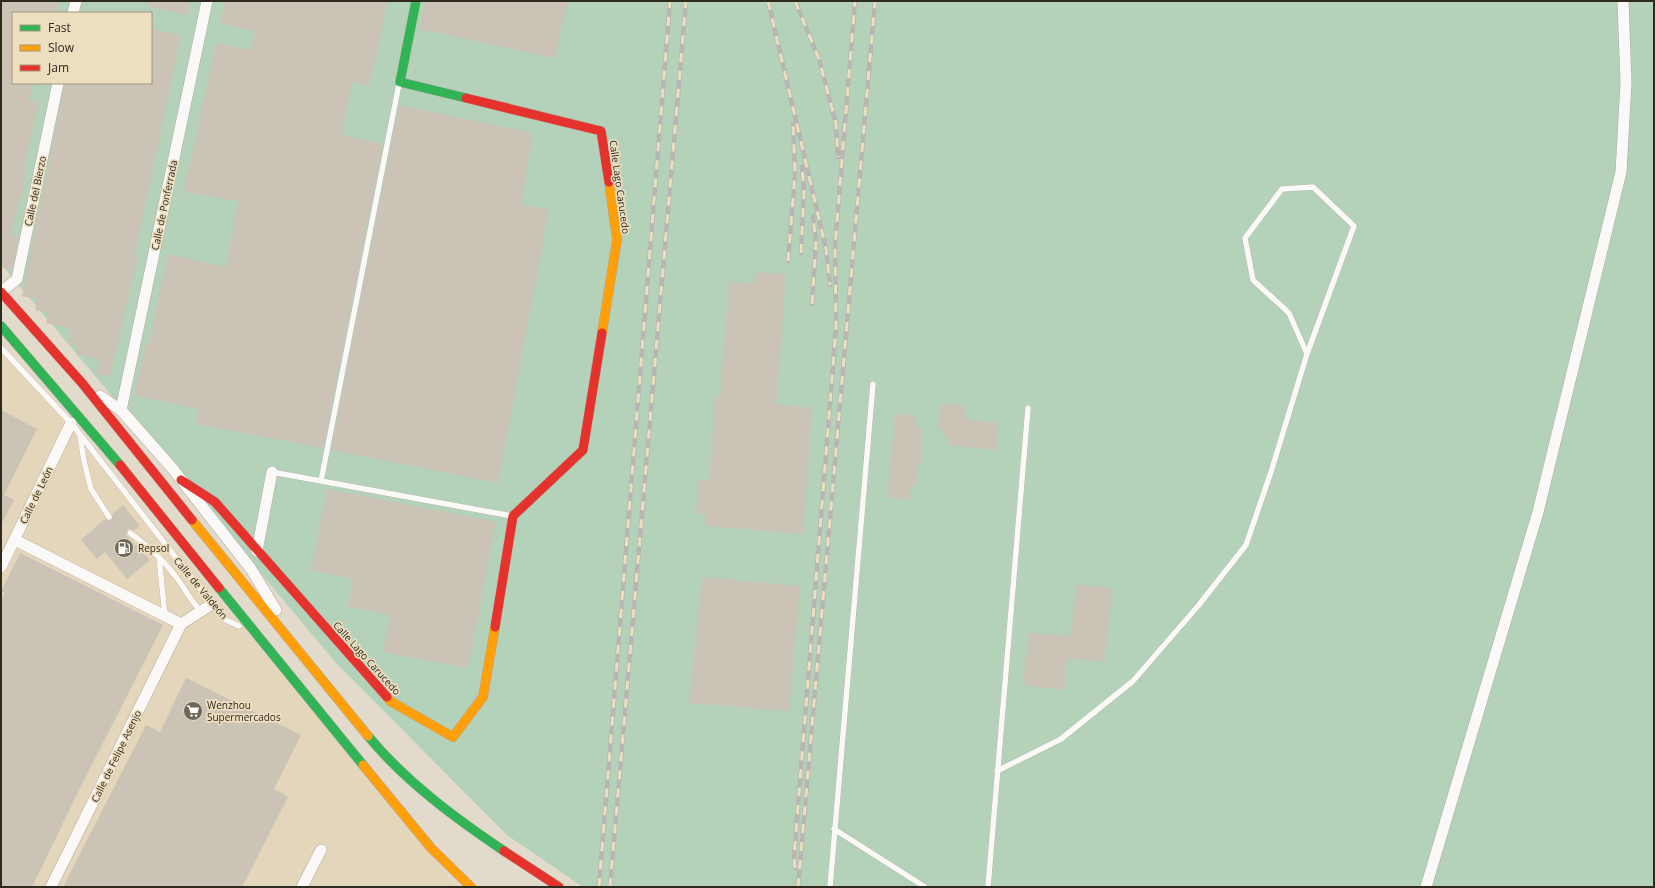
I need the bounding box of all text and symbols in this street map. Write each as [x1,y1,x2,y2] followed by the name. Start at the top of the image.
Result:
[12,12,152,84] legend
[48,19,71,36] text: Fast
[48,39,75,56] text: Slow
[47,59,69,76] text: Jam
[606,139,634,235] street label: Calle Lago Carucedo
[21,155,49,227] street label: Calle del Bierzo
[148,159,180,251] street label: Calle de Ponferrada
[16,464,56,526] street label: Calle de León
[113,537,135,559] fuel station icon: Repsol
[138,541,169,555] place label: Repsol
[171,554,231,622] street label: Calle de Valdeón
[330,618,404,698] street label: Calle Lago Carucedo
[207,698,281,724] place label: Wenzhou Supermercados
[182,700,204,722] supermarket icon: Wenzhou Supermercados
[88,708,144,804] street label: Calle de Felipe Asenjo

